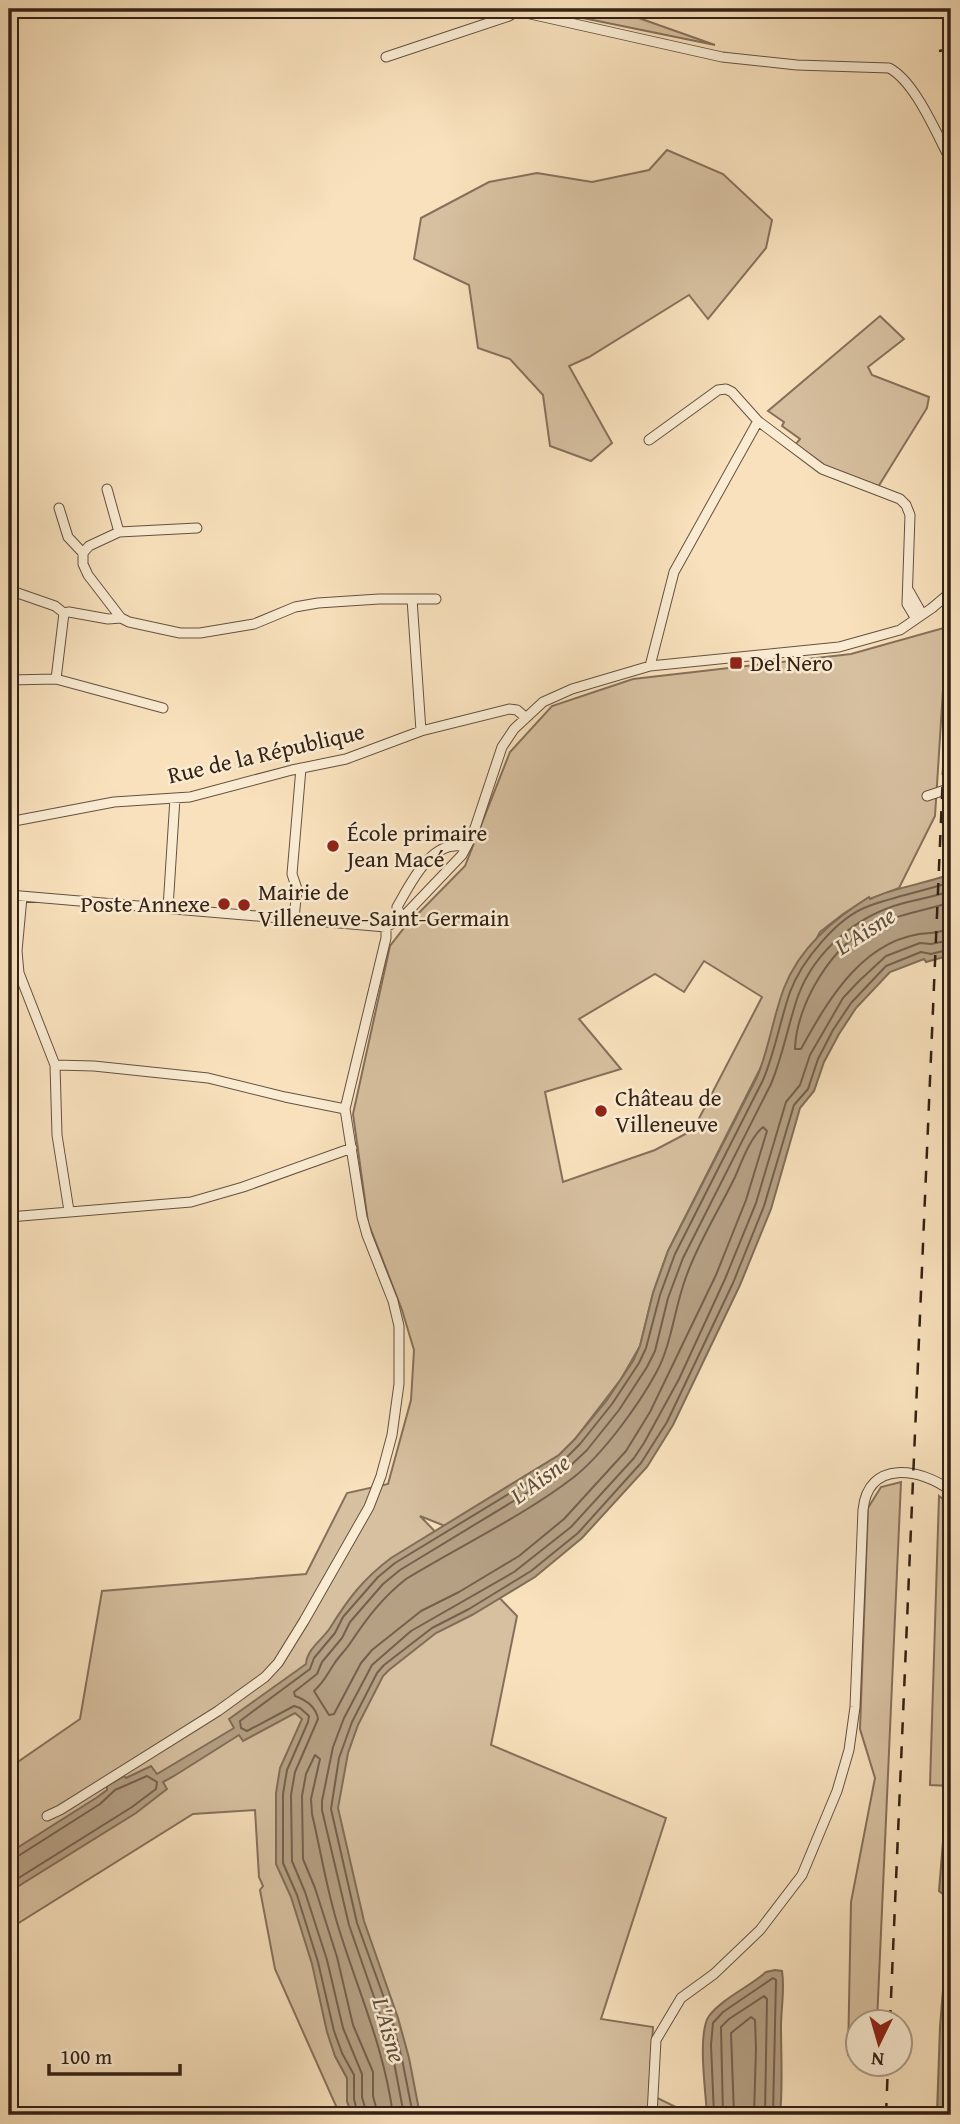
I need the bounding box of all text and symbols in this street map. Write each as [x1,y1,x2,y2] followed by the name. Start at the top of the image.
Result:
[750,646,833,679] place label: Del Nero
[728,655,744,671] marker: Del Nero
[164,714,368,791] street label: Rue de la République
[344,816,487,875] place label: École primaire Jean Macé
[325,838,341,854] marker: École primaire Jean Macé
[258,875,509,934] place label: Mairie de Villeneuve-Saint-Germain
[80,887,210,920] place label: Poste Annexe
[216,896,232,912] marker: Poste Annexe
[236,897,252,913] marker: Mairie de Villeneuve-Saint-Germain
[827,898,902,964] water label: L'Aisne
[615,1081,722,1140] place label: Château de Villeneuve
[593,1103,609,1119] marker: Château de Villeneuve
[502,1445,577,1513] water label: L'Aisne
[363,1992,416,2067] water label: L'Aisne
[844,2008,914,2078] north arrow
[49,2033,180,2077] scale bar
[60,2041,112,2072] text: 100 m
[870,2045,885,2074] text: N

